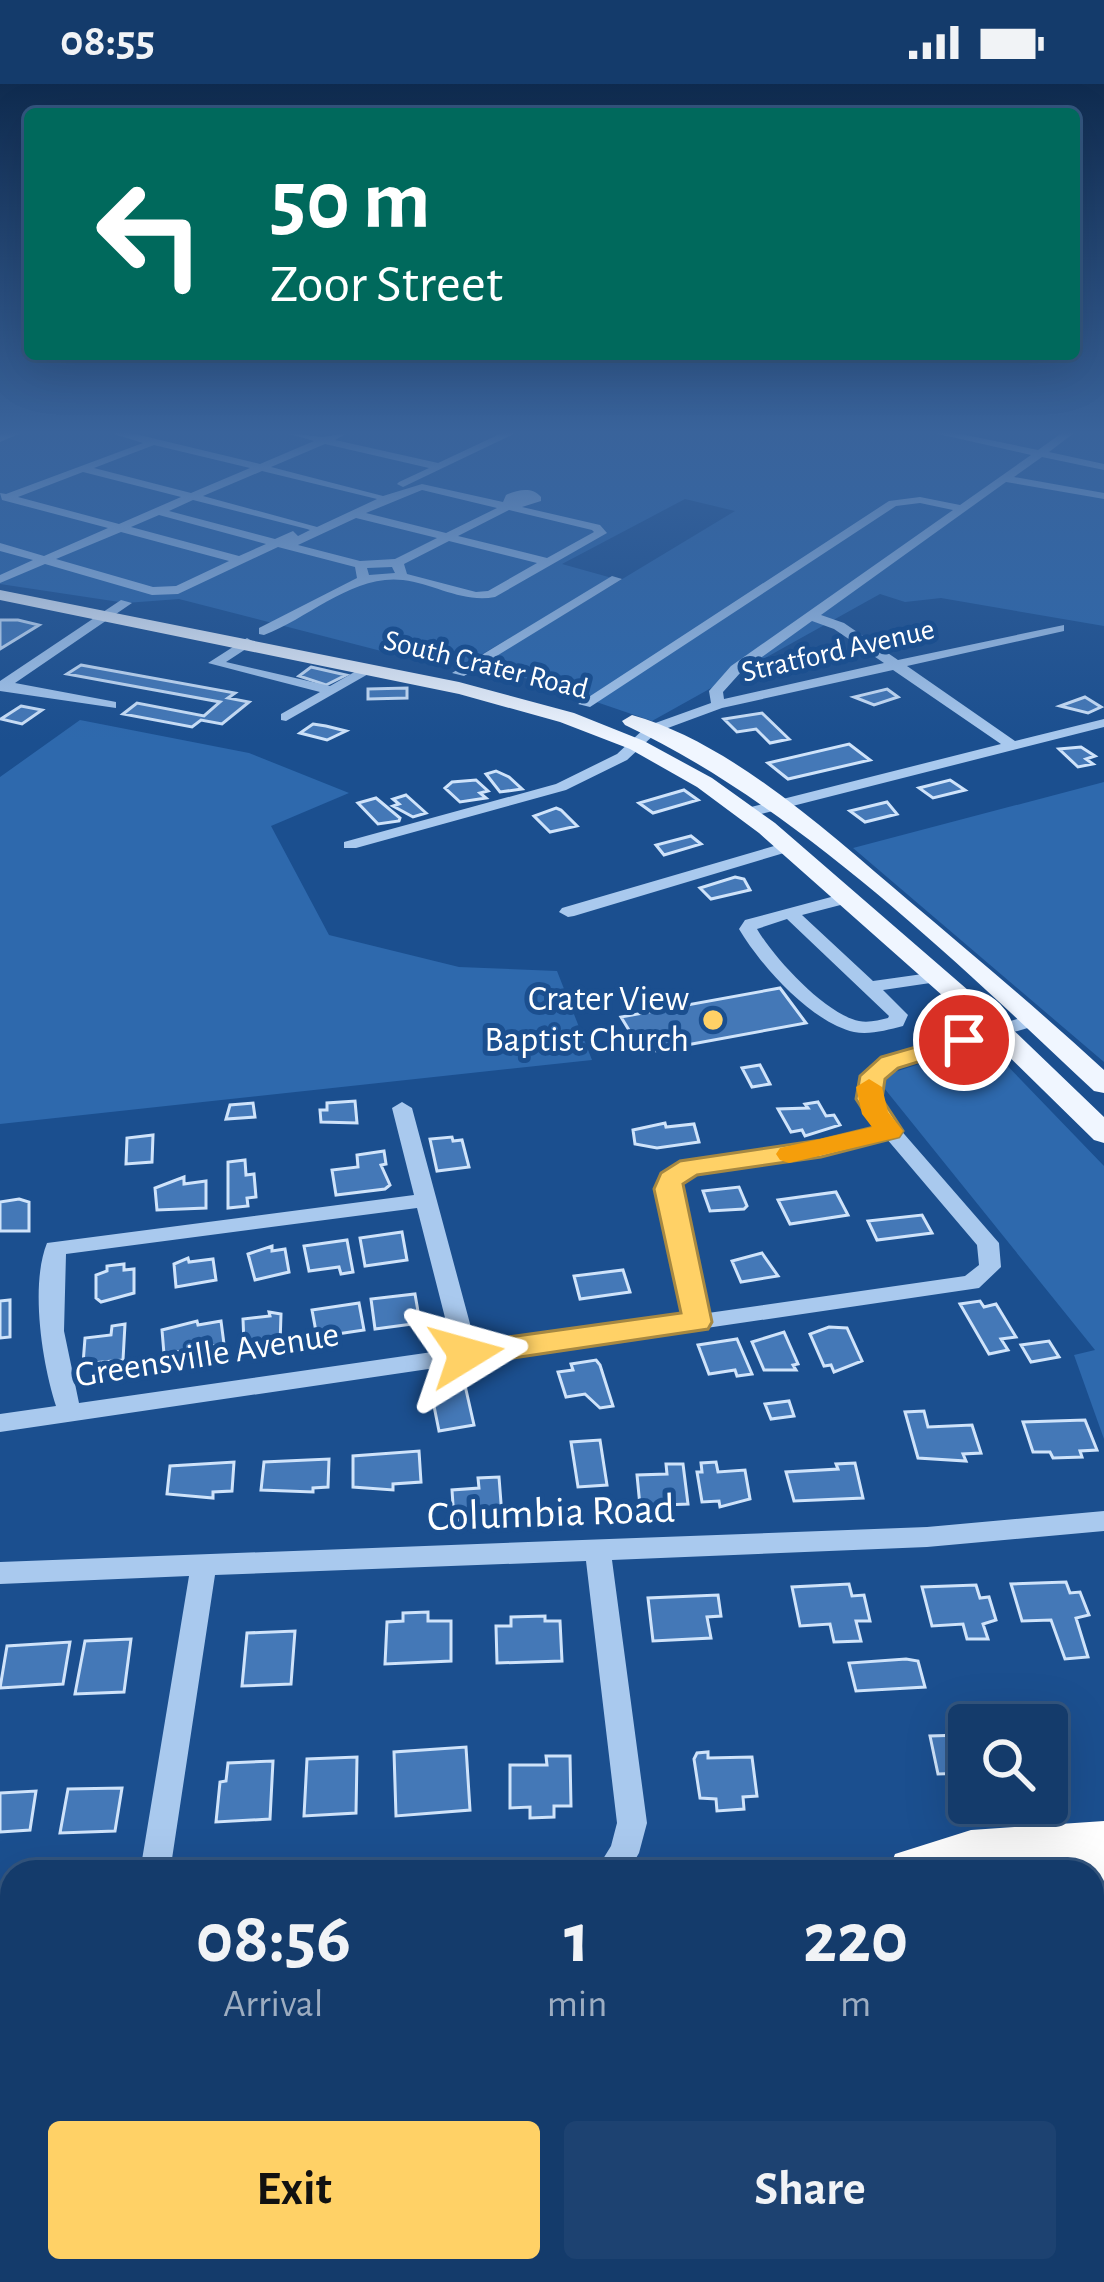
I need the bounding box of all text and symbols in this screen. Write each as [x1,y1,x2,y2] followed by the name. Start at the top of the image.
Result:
[60,19,155,64] text: 08:55
[72,156,228,312] icon: left
[270,160,431,244] text: 50 m
[270,258,503,312] text: Zoor Street
[739,614,937,688] street label: Stratford Avenue
[381,625,591,705] street label: South Crater Road
[484,981,689,1058] place label: Crater View Baptist Church
[913,989,1015,1091] pin
[700,1007,726,1033] marker: Crater View Baptist Church
[931,1007,997,1073] icon: arrive
[403,1291,529,1417] position arrow
[72,1316,342,1394] street label: Greensville Avenue
[426,1488,676,1538] street label: Columbia Road
[948,1704,1068,1824] map controls
[948,1704,1068,1824] button: search
[196,1903,351,1975] text: 08:56
[564,1903,590,1975] text: 1
[803,1903,908,1975] text: 220
[223,1985,323,2024] text: Arrival
[547,1985,607,2024] text: min
[840,1985,871,2024] text: m
[48,2121,540,2259] button: Exit
[564,2121,1056,2259] button: Share

